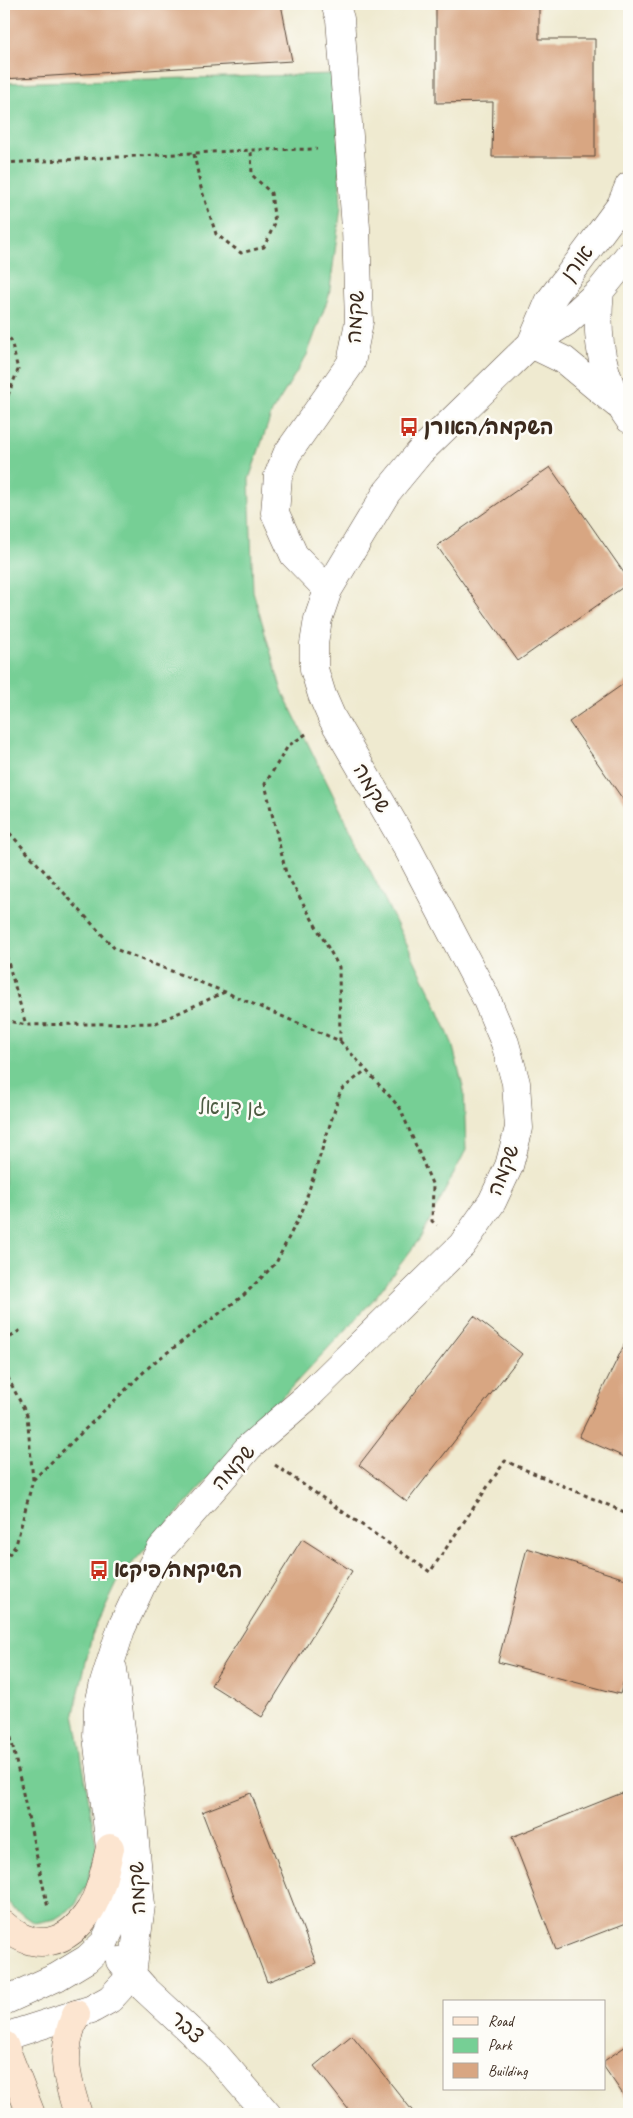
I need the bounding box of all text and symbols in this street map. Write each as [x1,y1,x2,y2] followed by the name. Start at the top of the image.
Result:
[555,240,599,286] street label: אורן
[340,290,370,344] street label: שקמה
[424,414,554,440] place label: השקמה/האורן
[398,416,420,438] bus stop icon: השקמה/האורן
[347,758,397,818] street label: שקמה
[198,1094,266,1120] park label: גן דניאל
[481,1140,525,1200] street label: שקמה
[206,1439,260,1495] street label: שקמה
[114,1557,242,1583] place label: השיקמה/פיקא
[88,1559,110,1581] bus stop icon: השיקמה/פיקא
[123,1861,151,1915] street label: שקמה
[443,2000,606,2090] legend
[165,2005,209,2049] street label: צבר
[488,2012,515,2031] text: Road
[488,2036,513,2055] text: Park
[488,2062,528,2081] text: Building

